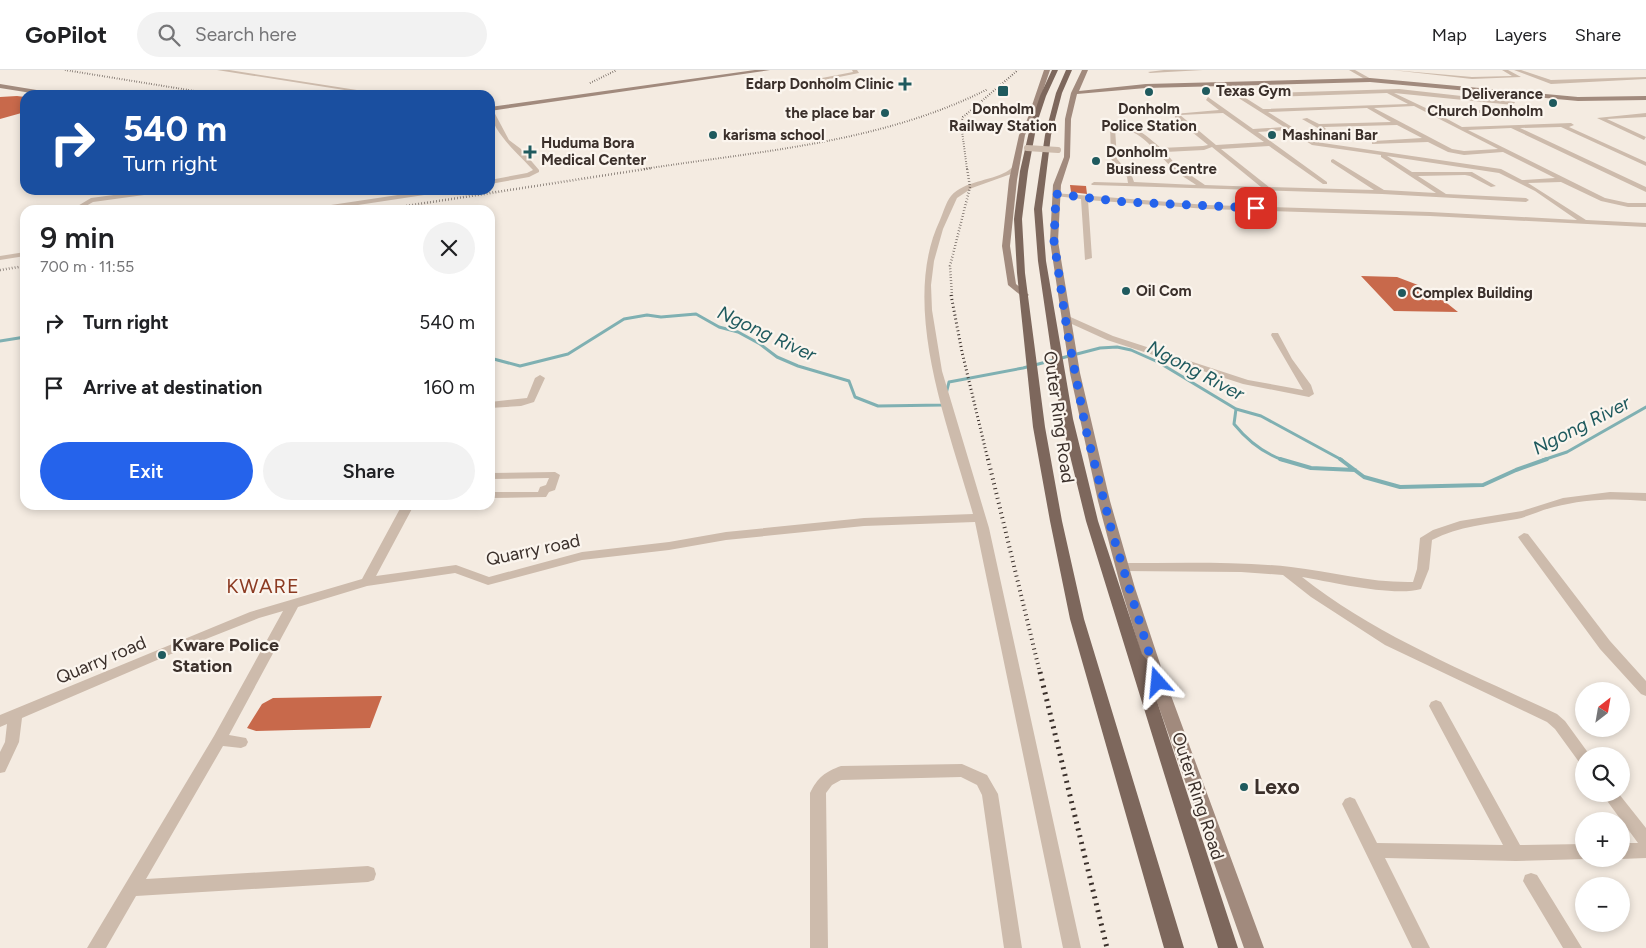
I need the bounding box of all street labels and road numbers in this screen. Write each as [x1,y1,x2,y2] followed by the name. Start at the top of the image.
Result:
[1039,350,1079,484] street label: Outer Ring Road
[484,529,582,571] street label: Quarry road
[53,631,149,689] street label: Quarry road
[1167,729,1229,863] street label: Outer Ring Road

